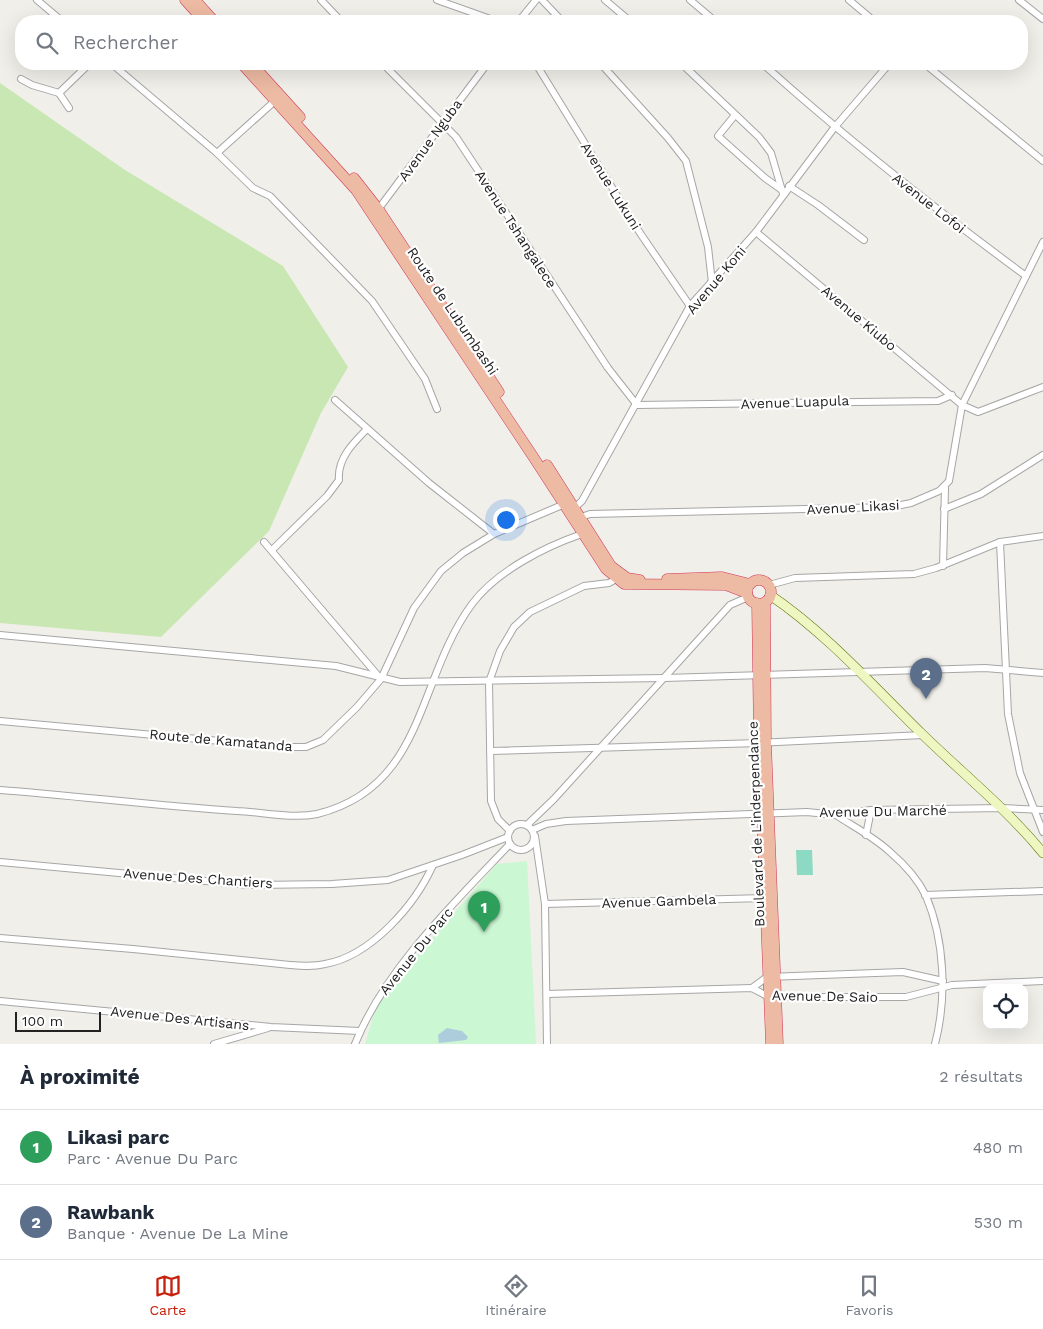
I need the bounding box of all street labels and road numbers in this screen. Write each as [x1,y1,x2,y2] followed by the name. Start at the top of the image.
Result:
[395,96,465,184] street label: Avenue Nguba
[578,139,644,233] street label: Avenue Lukuni
[472,167,560,291] street label: Avenue Tshangalece
[889,170,969,236] street label: Avenue Lofoi
[683,243,749,317] street label: Avenue Koni
[404,244,502,378] street label: Route de Lubumbashi
[818,282,900,354] street label: Avenue Kiubo
[740,392,850,412] street label: Avenue Luapula
[806,497,900,517] street label: Avenue Likasi
[744,721,768,927] street label: Boulevard de L'inderpendance
[149,726,293,754] street label: Route de Kamatanda
[819,802,947,820] street label: Avenue Du Marché
[123,865,273,891] street label: Avenue Des Chantiers
[601,891,717,911] street label: Avenue Gambela
[376,904,456,998] street label: Avenue Du Parc
[772,987,878,1005] street label: Avenue De Saio
[110,1003,250,1033] street label: Avenue Des Artisans

